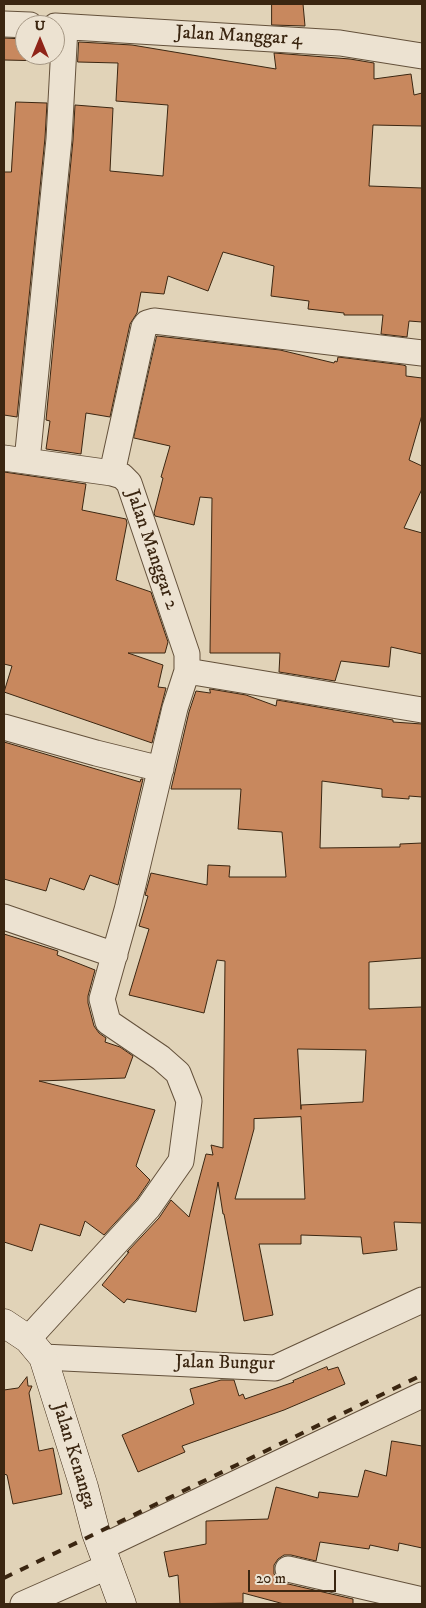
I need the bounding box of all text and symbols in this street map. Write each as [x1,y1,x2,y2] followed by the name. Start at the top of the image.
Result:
[15,15,65,65] north arrow
[35,17,45,35] text: U
[175,22,303,52] street label: Jalan Manggar 4
[120,487,182,613] street label: Jalan Manggar 2
[175,1352,275,1376] street label: Jalan Bungur
[46,1400,100,1512] street label: Jalan Kenanga
[251,1560,338,1592] scale bar
[256,1569,286,1588] text: 20 m

